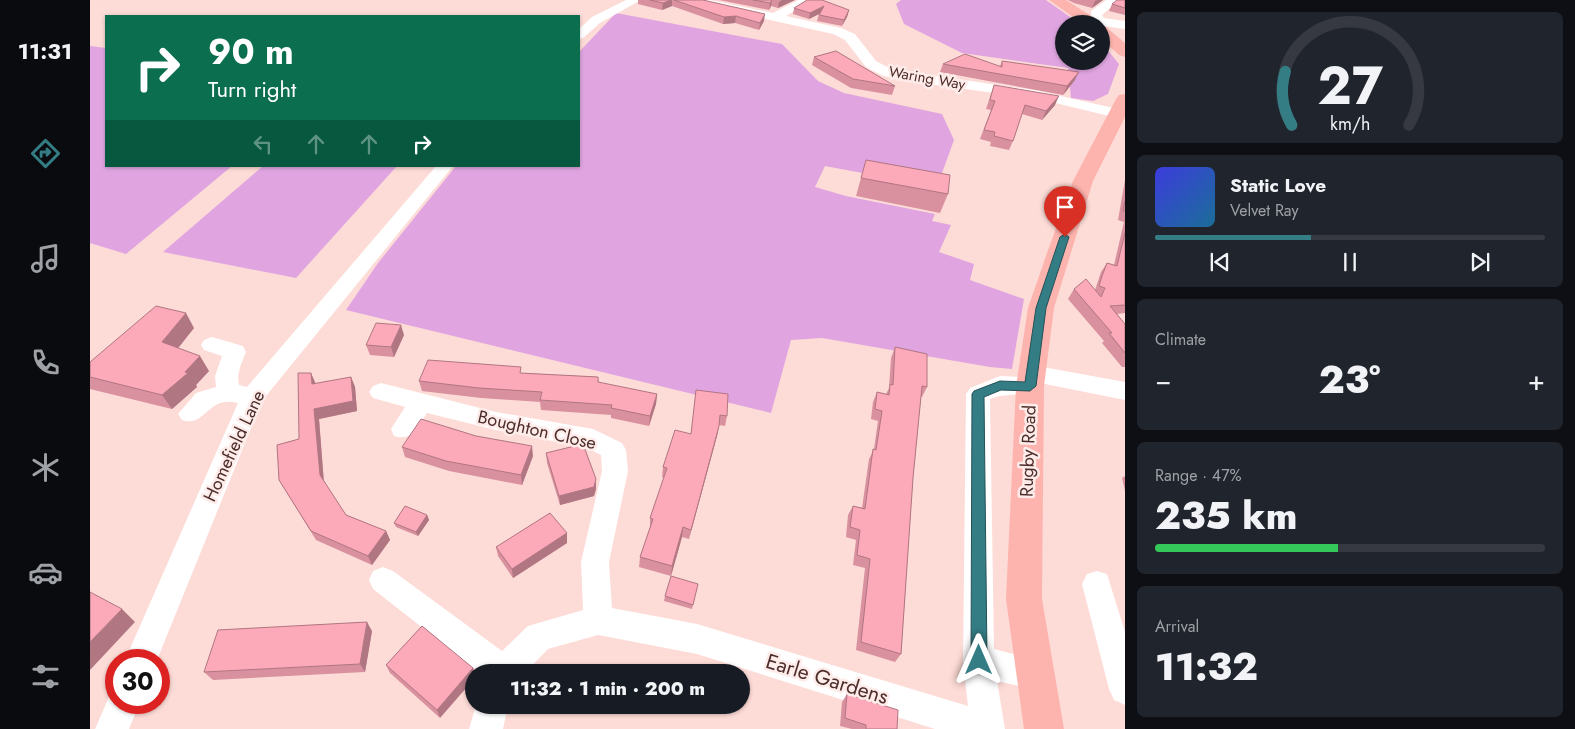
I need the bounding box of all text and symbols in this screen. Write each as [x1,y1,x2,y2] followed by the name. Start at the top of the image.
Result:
[1055,15,1110,70] map controls
[1055,15,1110,70] button: layers
[208,27,294,77] text: 90 m
[18,35,72,67] text: 11:31
[125,35,190,100] icon: right
[1317,48,1383,124] text: 27
[887,60,968,96] street label: Waring Way
[208,73,296,105] text: Turn right
[1330,111,1370,137] text: km/h
[249,130,277,158] icon: left
[302,130,330,158] icon: ahead
[355,130,383,158] icon: ahead
[408,130,436,158] icon: right
[28,136,63,171] icon: directions
[1230,172,1326,199] text: Static Love
[1044,186,1086,237] pin
[1051,193,1079,221] icon: arrive
[1230,199,1299,222] text: Velvet Ray
[28,241,63,276] icon: music
[1206,248,1234,276] icon: previous
[1336,248,1364,276] icon: pause
[1466,248,1494,276] icon: next
[1155,328,1206,351] text: Climate
[28,345,63,380] icon: phone
[1319,352,1381,407] text: 23°
[1155,360,1172,401] text: −
[1528,360,1545,401] text: +
[197,386,271,506] street label: Homefield Lane
[475,404,599,456] street label: Boughton Close
[1013,405,1043,497] street label: Rugby Road
[28,450,63,485] icon: climate
[1155,464,1242,487] text: Range · 47%
[1155,488,1297,543] text: 235 km
[28,555,63,590] icon: car
[1155,615,1199,638] text: Arrival
[952,633,1004,685] position arrow
[1155,639,1258,694] text: 11:32
[762,646,892,712] street label: Earle Gardens
[105,649,170,714] speed limit sign: 30
[28,659,63,694] icon: filters
[510,675,705,702] text: 11:32 · 1 min · 200 m

